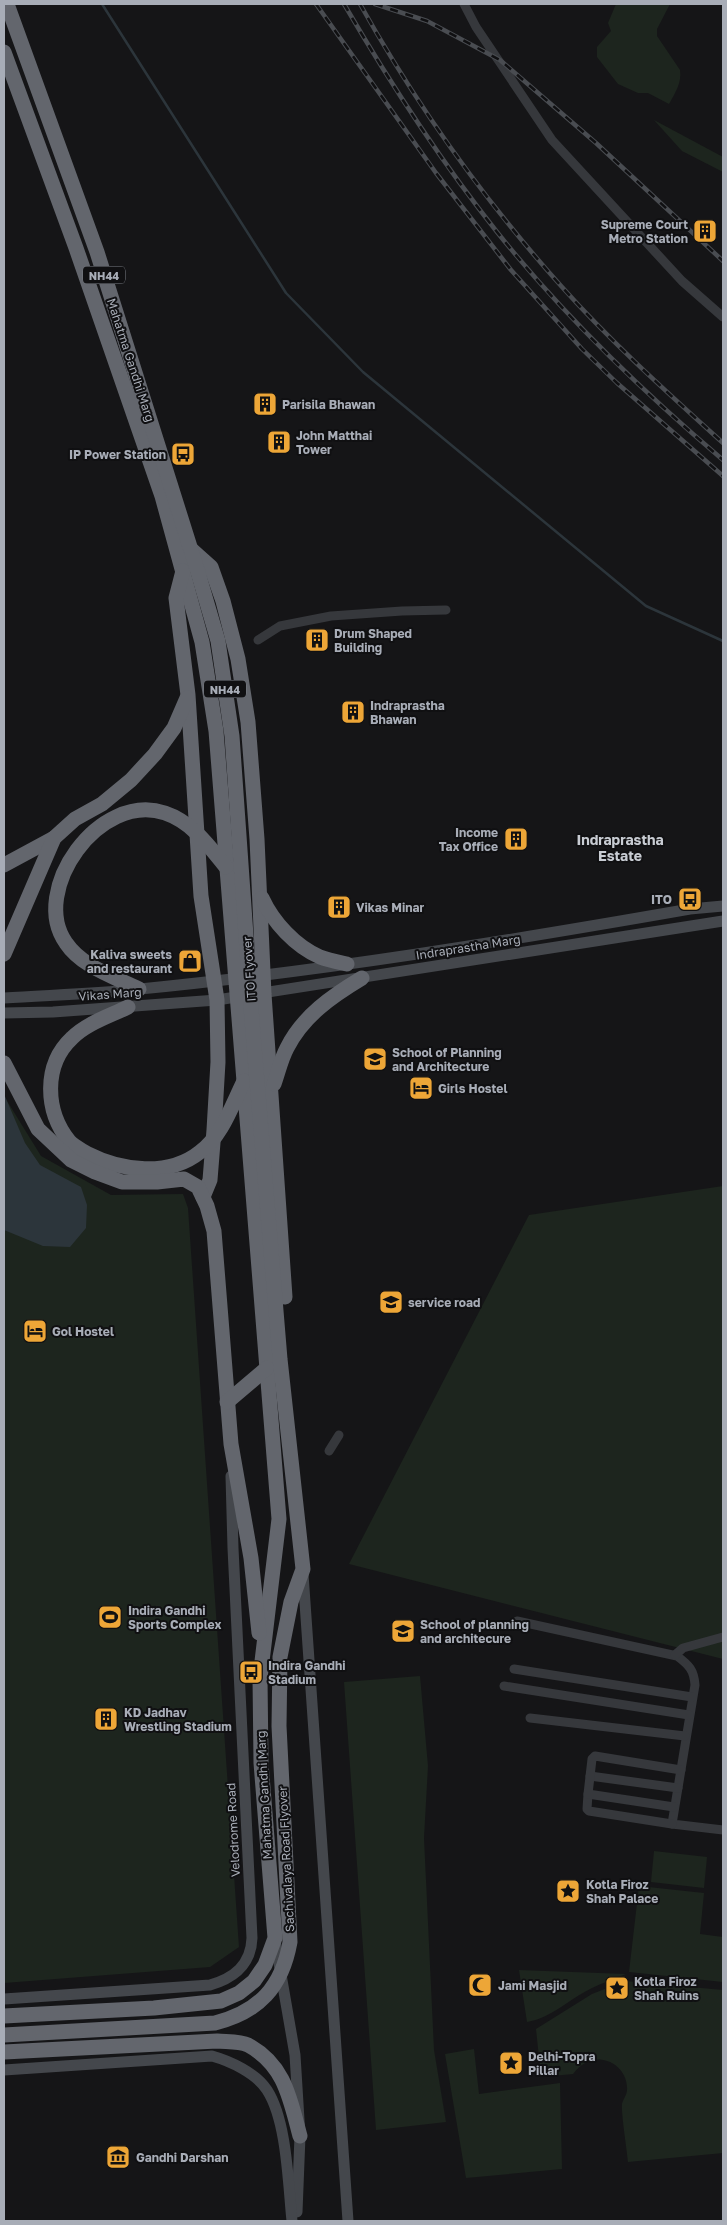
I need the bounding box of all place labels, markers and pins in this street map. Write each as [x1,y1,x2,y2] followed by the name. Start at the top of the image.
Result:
[601,217,688,246] place label: Supreme Court Metro Station
[692,218,718,244] building icon: Supreme Court Metro Station
[252,391,278,417] building icon: Parisila Bhawan
[282,397,375,412] place label: Parisila Bhawan
[296,428,372,457] place label: John Matthai Tower
[266,429,292,455] building icon: John Matthai Tower
[170,441,196,467] bus stop icon: IP Power Station
[69,447,166,462] place label: IP Power Station
[334,626,412,655] place label: Drum Shaped Building
[304,627,330,653] building icon: Drum Shaped Building
[370,698,445,727] place label: Indraprastha Bhawan
[340,699,366,725] building icon: Indraprastha Bhawan
[439,825,498,854] place label: Income Tax Office
[503,826,529,852] building icon: Income Tax Office
[677,886,703,912] bus stop icon: ITO
[651,892,672,907] place label: ITO
[326,894,352,920] building icon: Vikas Minar
[356,900,425,915] place label: Vikas Minar
[87,947,172,976] place label: Kaliva sweets and restaurant
[177,948,203,974] shop icon: Kaliva sweets and restaurant
[392,1045,502,1074] place label: School of Planning and Architecture
[362,1046,388,1072] school or university icon: School of Planning and Architecture
[408,1075,434,1101] hotel icon: Girls Hostel
[438,1081,507,1096] place label: Girls Hostel
[378,1289,404,1315] school or university icon: service road
[408,1295,480,1310] place label: service road
[22,1318,48,1344] hotel icon: Gol Hostel
[52,1324,114,1339] place label: Gol Hostel
[128,1603,221,1632] place label: Indira Gandhi Sports Complex
[97,1604,123,1630] sports icon: Indira Gandhi Sports Complex
[420,1617,529,1646] place label: School of planning and architecure
[390,1618,416,1644] school or university icon: School of planning and architecure
[268,1658,345,1687] place label: Indira Gandhi Stadium
[238,1659,264,1685] bus stop icon: Indira Gandhi Stadium
[124,1705,232,1734] place label: KD Jadhav Wrestling Stadium
[93,1706,119,1732] building icon: KD Jadhav Wrestling Stadium
[586,1877,658,1906] place label: Kotla Firoz Shah Palace
[555,1878,581,1904] place icon: Kotla Firoz Shah Palace
[467,1972,493,1998] mosque icon: Jami Masjid
[634,1974,699,2003] place label: Kotla Firoz Shah Ruins
[604,1975,630,2001] place icon: Kotla Firoz Shah Ruins
[498,1978,567,1993] place label: Jami Masjid
[528,2049,595,2078] place label: Delhi-Topra Pillar
[498,2050,524,2076] place icon: Delhi-Topra Pillar
[105,2144,131,2170] museum icon: Gandhi Darshan
[136,2150,228,2165] place label: Gandhi Darshan

